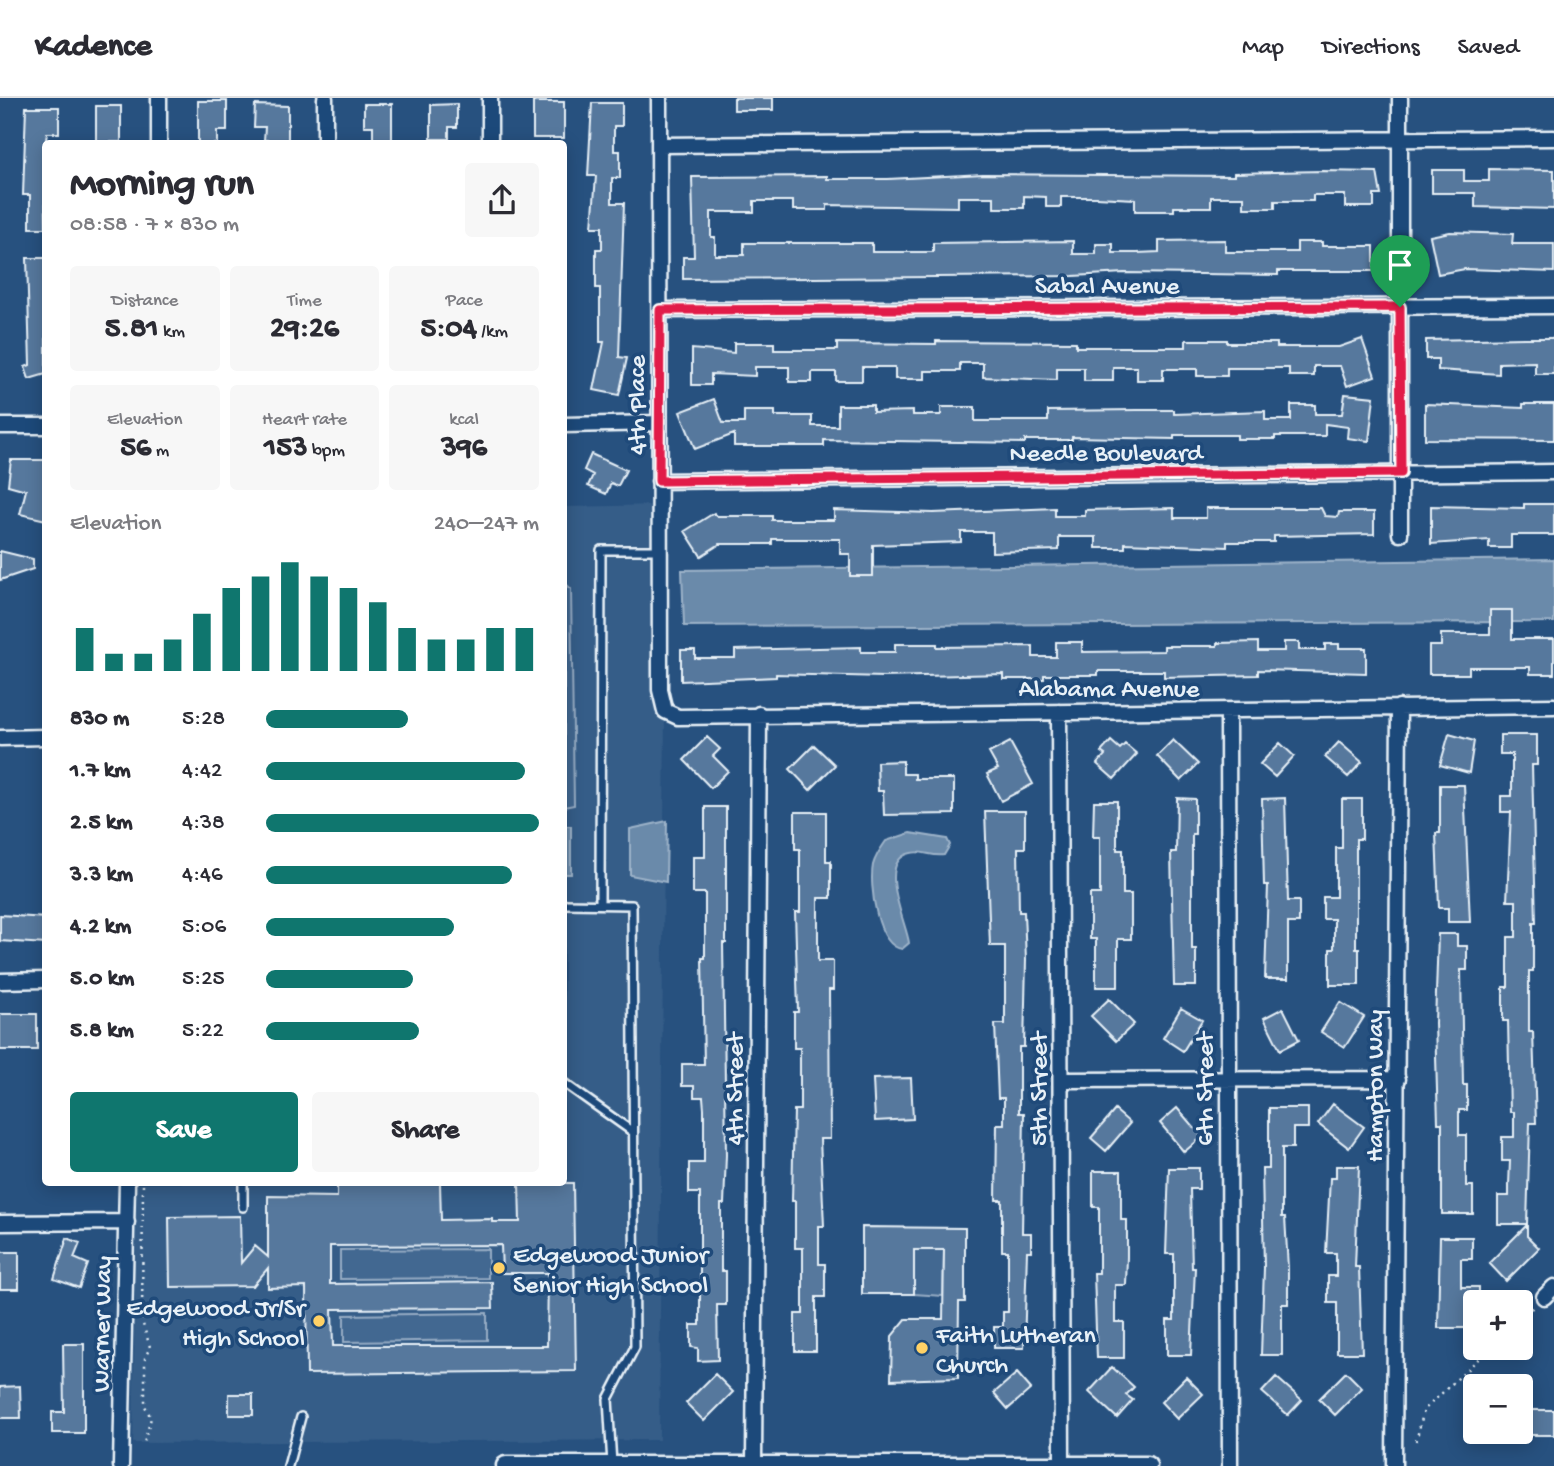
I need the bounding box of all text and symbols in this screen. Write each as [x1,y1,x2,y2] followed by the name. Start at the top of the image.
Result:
[35,29,152,67] text: Kadence
[1242,34,1284,63] text: Map
[1322,34,1420,63] text: Directions
[1458,34,1519,63] text: Saved
[465,163,539,237] button: share
[70,164,254,208] text: Morning run
[70,212,239,239] text: 08:58 · 7 × 830 m
[1370,235,1430,307] pin
[1381,246,1419,284] icon: arrive
[1035,273,1180,304] street label: Sabal Avenue
[111,290,178,313] text: Distance
[287,290,322,313] text: Time
[446,290,483,313] text: Pace
[105,313,158,348] text: 5.81
[270,313,339,348] text: 29:26
[420,313,477,348] text: 5:04
[158,321,185,344] text: km
[477,321,508,344] text: /km
[624,355,655,455] street label: 4th Place
[107,409,183,432] text: Elevation
[262,409,347,432] text: Heart rate
[449,409,479,432] text: kcal
[120,432,151,467] text: 56
[264,432,308,467] text: 153
[441,432,487,467] text: 396
[151,440,169,463] text: m
[308,440,345,463] text: bpm
[1010,440,1204,471] street label: Needle Boulevard
[70,511,161,538] text: Elevation
[434,511,539,538] text: 240–247 m
[1019,676,1200,707] street label: Alabama Avenue
[70,706,129,733] text: 830 m
[182,706,225,733] text: 5:28
[70,758,131,785] text: 1.7 km
[182,758,222,785] text: 4:42
[70,810,133,837] text: 2.5 km
[182,810,225,837] text: 4:38
[70,862,133,889] text: 3.3 km
[182,862,223,889] text: 4:46
[70,914,131,941] text: 4.2 km
[182,914,226,941] text: 5:06
[70,966,134,993] text: 5.0 km
[182,966,225,993] text: 5:25
[1362,1010,1393,1162] street label: Hampton Way
[70,1018,134,1045] text: 5.8 km
[182,1018,224,1045] text: 5:22
[722,1030,753,1145] street label: 4th Street
[1026,1030,1057,1146] street label: 5th Street
[1192,1030,1223,1146] street label: 6th Street
[70,1092,298,1172] button: Save
[312,1092,539,1172] button: Share
[513,1242,711,1303] place label: Edgewood Junior Senior High School
[88,1256,121,1392] street label: Warner Way
[491,1260,507,1276] marker: Edgewood Junior Senior High School
[1463,1290,1533,1444] map controls
[1463,1290,1533,1360] button: +
[126,1295,308,1356] place label: Edgewood Jr/Sr High School
[311,1313,327,1329] marker: Edgewood Jr/Sr High School
[935,1322,1096,1383] place label: Faith Lutheran Church
[914,1340,930,1356] marker: Faith Lutheran Church
[1463,1374,1533,1444] button: −

